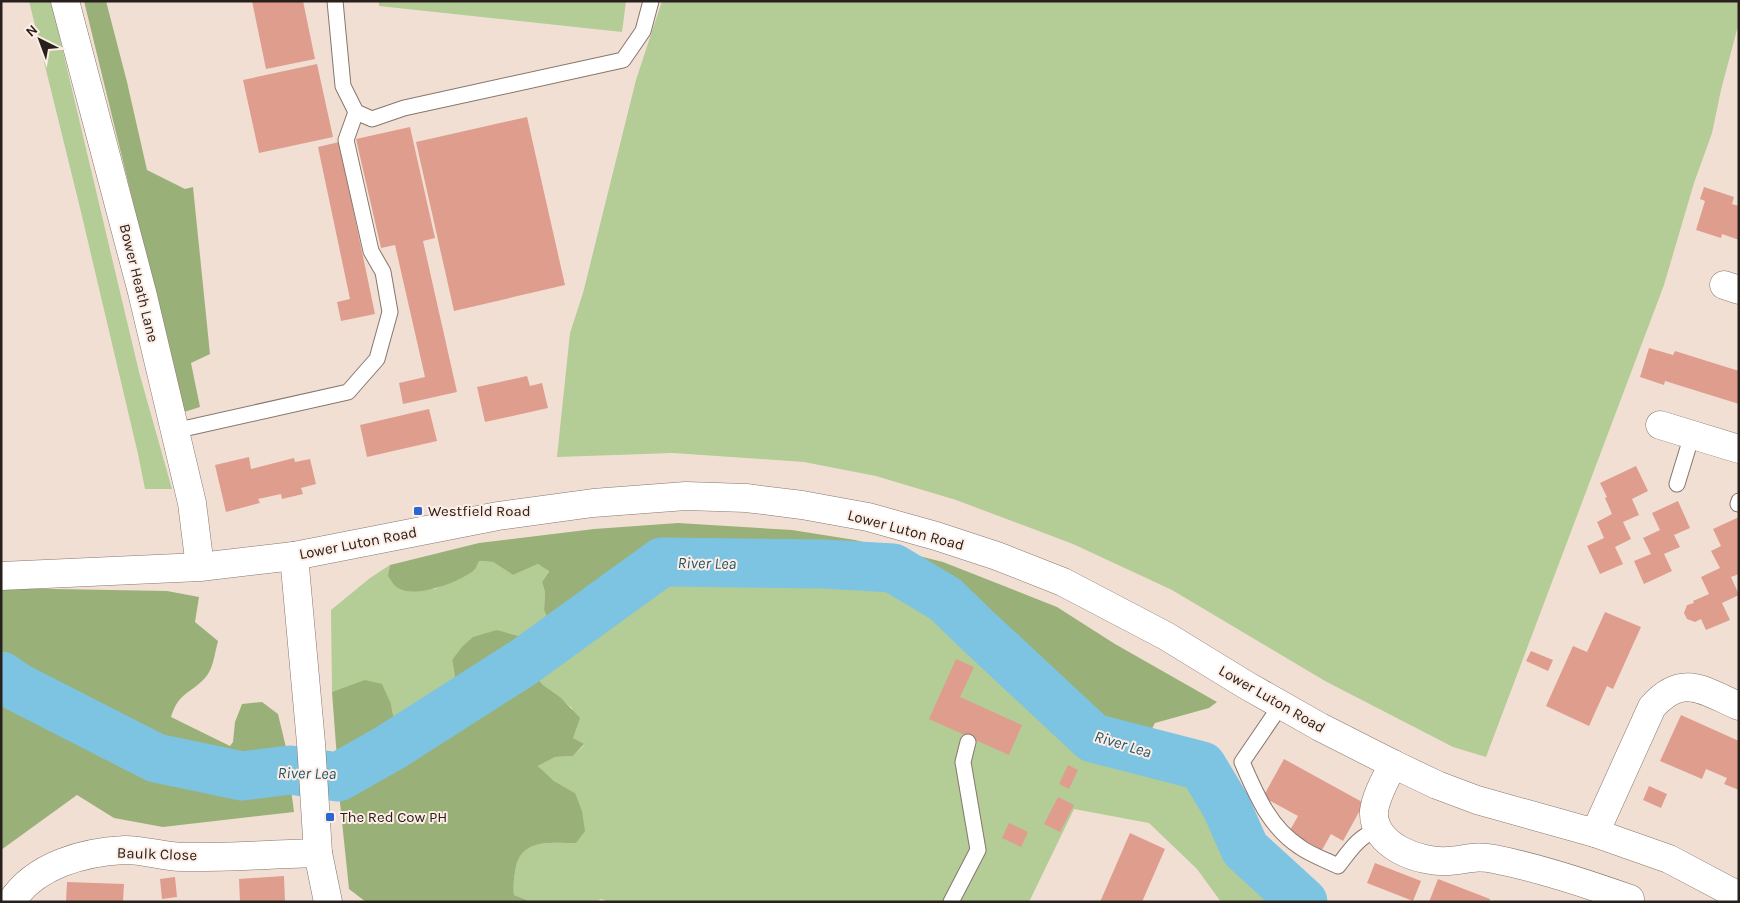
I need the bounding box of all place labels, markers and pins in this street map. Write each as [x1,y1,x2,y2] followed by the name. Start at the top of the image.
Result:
[428,502,531,520] place label: Westfield Road
[412,505,424,517] marker: Westfield Road
[340,808,447,826] place label: The Red Cow PH
[324,811,336,823] marker: The Red Cow PH

